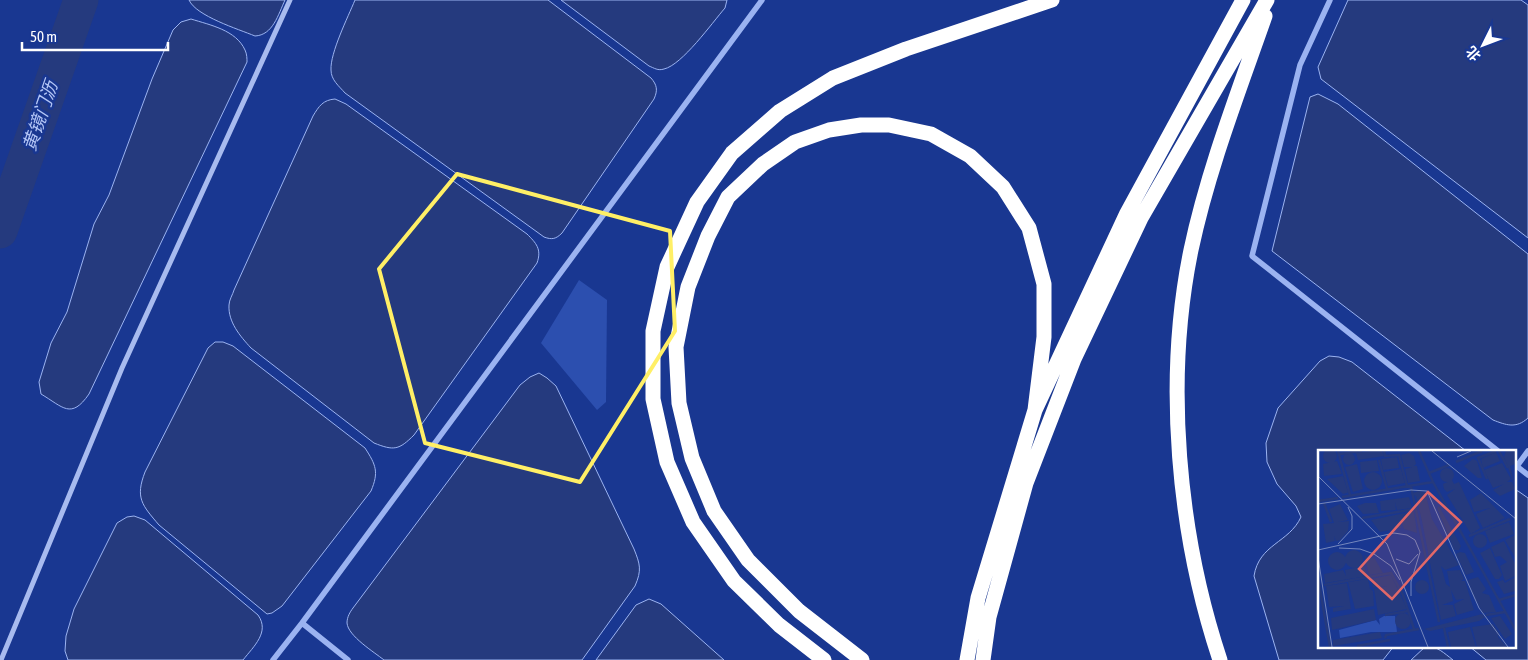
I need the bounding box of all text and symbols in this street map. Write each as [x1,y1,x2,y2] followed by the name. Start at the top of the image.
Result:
[22,20,169,52] scale bar
[1458,20,1508,70] north arrow
[30,28,57,45] text: 50 m
[1463,43,1484,64] text: 北
[18,76,63,153] water label: 黄镜门沥
[1318,450,1516,648] inset map

